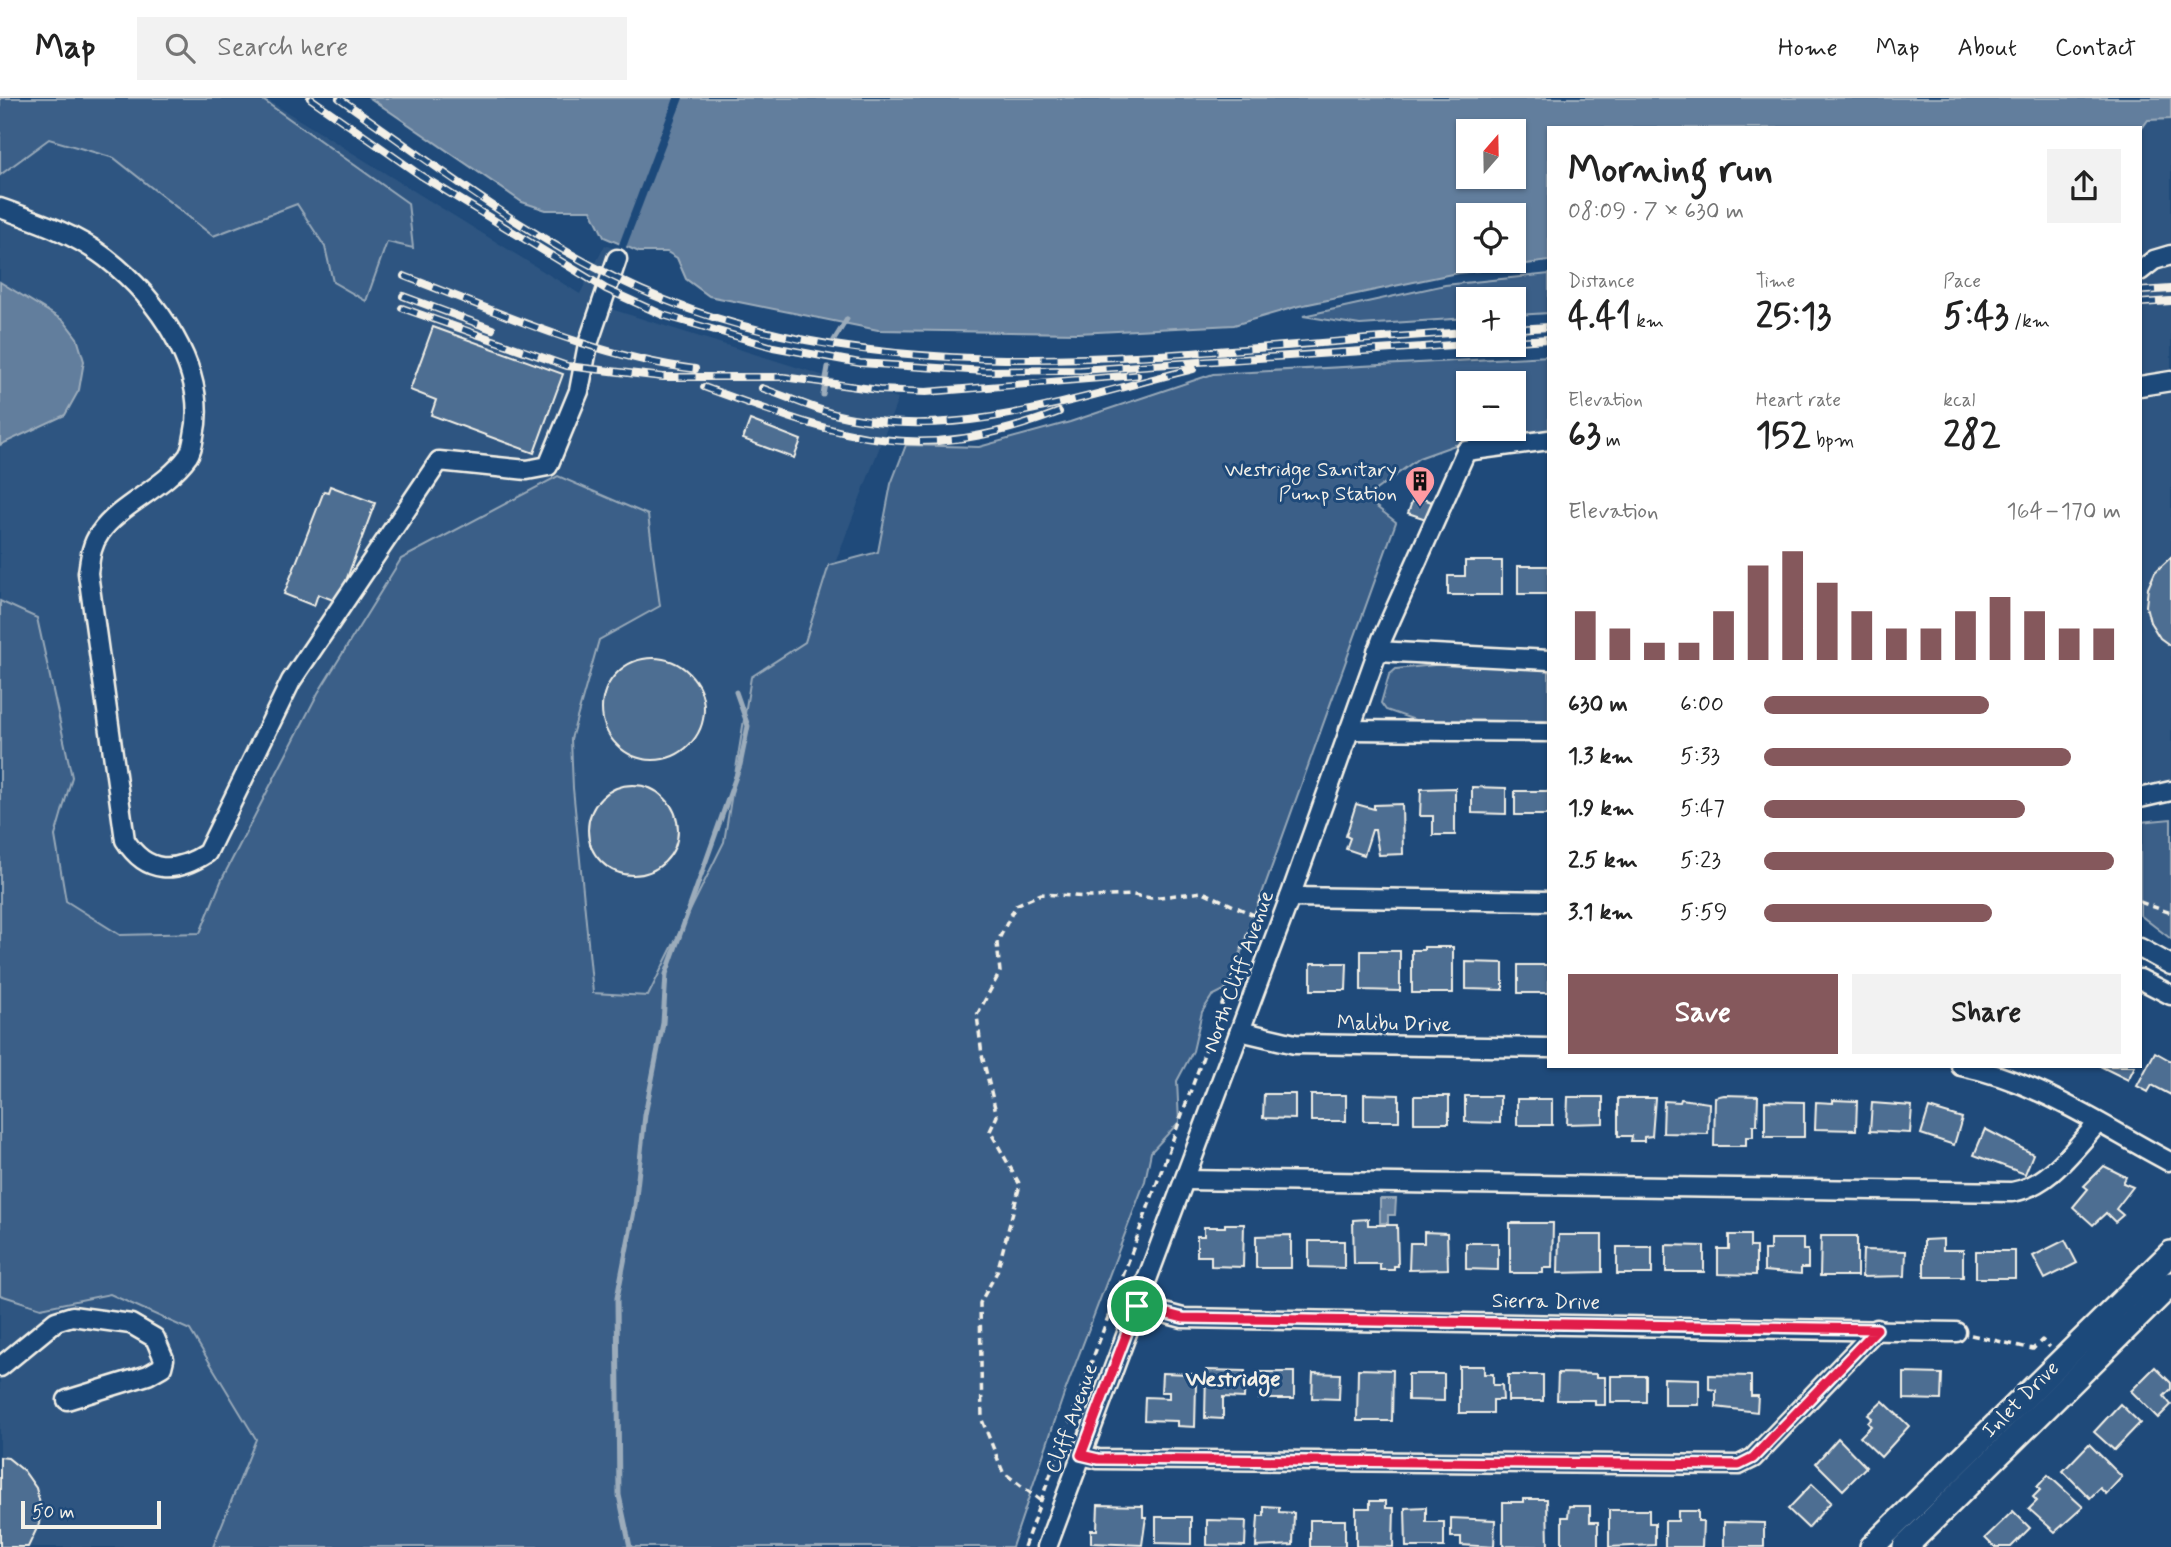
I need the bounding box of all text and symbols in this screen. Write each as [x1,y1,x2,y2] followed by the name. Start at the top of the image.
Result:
[137,17,627,80] search box
[35,26,95,70] text: Map
[161,29,199,67] icon: search
[217,31,348,65] text: Search here
[1778,33,1838,64] text: Home
[1876,33,1920,64] text: Map
[1958,33,2017,64] text: About
[2055,33,2136,64] text: Contact
[1456,119,1526,189] north arrow
[1456,119,1526,441] map controls
[1568,146,1773,195] text: Morning run
[2047,149,2121,223] button: share
[1568,197,1744,227] text: 08:09 · 7 × 630 m
[1456,203,1526,273] button: locate
[1568,269,1635,294] text: Distance
[1756,269,1795,294] text: Time
[1943,269,1981,294] text: Pace
[1456,287,1526,357] button: +
[1568,294,1631,340] text: 4.41
[1756,294,1831,340] text: 25:13
[1943,294,2009,340] text: 5:43
[1631,309,1664,334] text: km
[2009,309,2050,334] text: /km
[1456,371,1526,441] button: −
[1568,388,1643,413] text: Elevation
[1756,388,1841,413] text: Heart rate
[1943,388,1975,413] text: kcal
[1568,413,1601,459] text: 63
[1756,413,1811,459] text: 152
[1943,413,2001,459] text: 282
[1601,428,1621,453] text: m
[1811,428,1854,453] text: bpm
[1224,456,1397,508] place label: Westridge Sanitary Pump Station
[1403,464,1437,508] building icon: Westridge Sanitary Pump Station
[1568,497,1659,527] text: Elevation
[2007,497,2121,527] text: 164–170 m
[1568,690,1628,720] text: 630 m
[1680,690,1724,720] text: 6:00
[1568,742,1633,772] text: 1.3 km
[1680,742,1720,772] text: 5:33
[1568,794,1634,824] text: 1.9 km
[1680,794,1725,824] text: 5:47
[1568,846,1638,876] text: 2.5 km
[1680,846,1721,876] text: 5:23
[1197,887,1281,1056] street label: North Cliff Avenue
[1568,898,1633,928] text: 3.1 km
[1680,898,1727,928] text: 5:59
[1568,974,1838,1054] button: Save
[1852,974,2121,1054] button: Share
[1336,1009,1452,1039] street label: Malibu Drive
[1107,1276,1167,1336] pin
[1118,1287,1156,1325] icon: arrive
[1492,1287,1600,1317] street label: Sierra Drive
[1976,1355,2065,1444] street label: Inlet Drive
[1039,1359,1105,1477] street label: Cliff Avenue
[1184,1365,1281,1397] district label: Westridge
[21,1498,161,1530] scale bar
[32,1500,75,1525] text: 50 m

